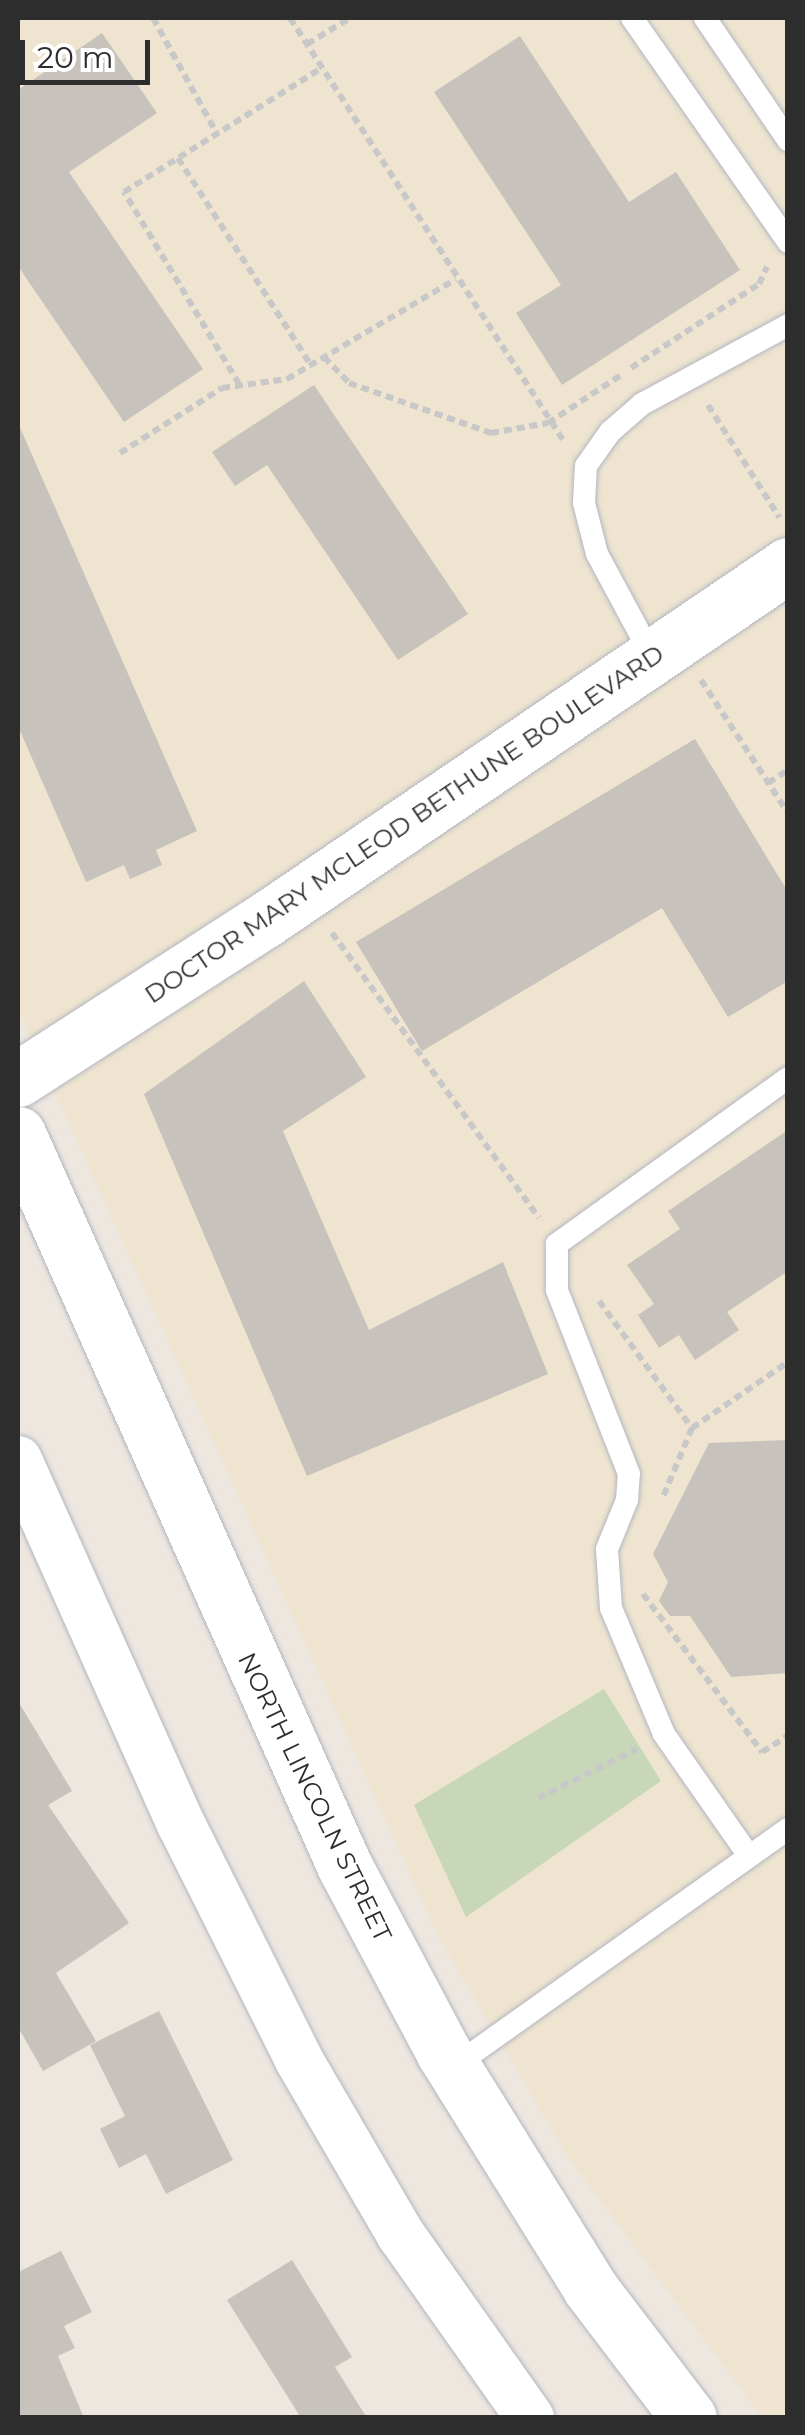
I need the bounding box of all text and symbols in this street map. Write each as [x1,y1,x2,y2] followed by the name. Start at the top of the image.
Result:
[25,20,155,82] scale bar
[37,39,114,76] text: 20 m
[139,638,669,1010] street label: DOCTOR MARY MCLEOD BETHUNE BOULEVARD
[232,1648,398,1946] street label: NORTH LINCOLN STREET

